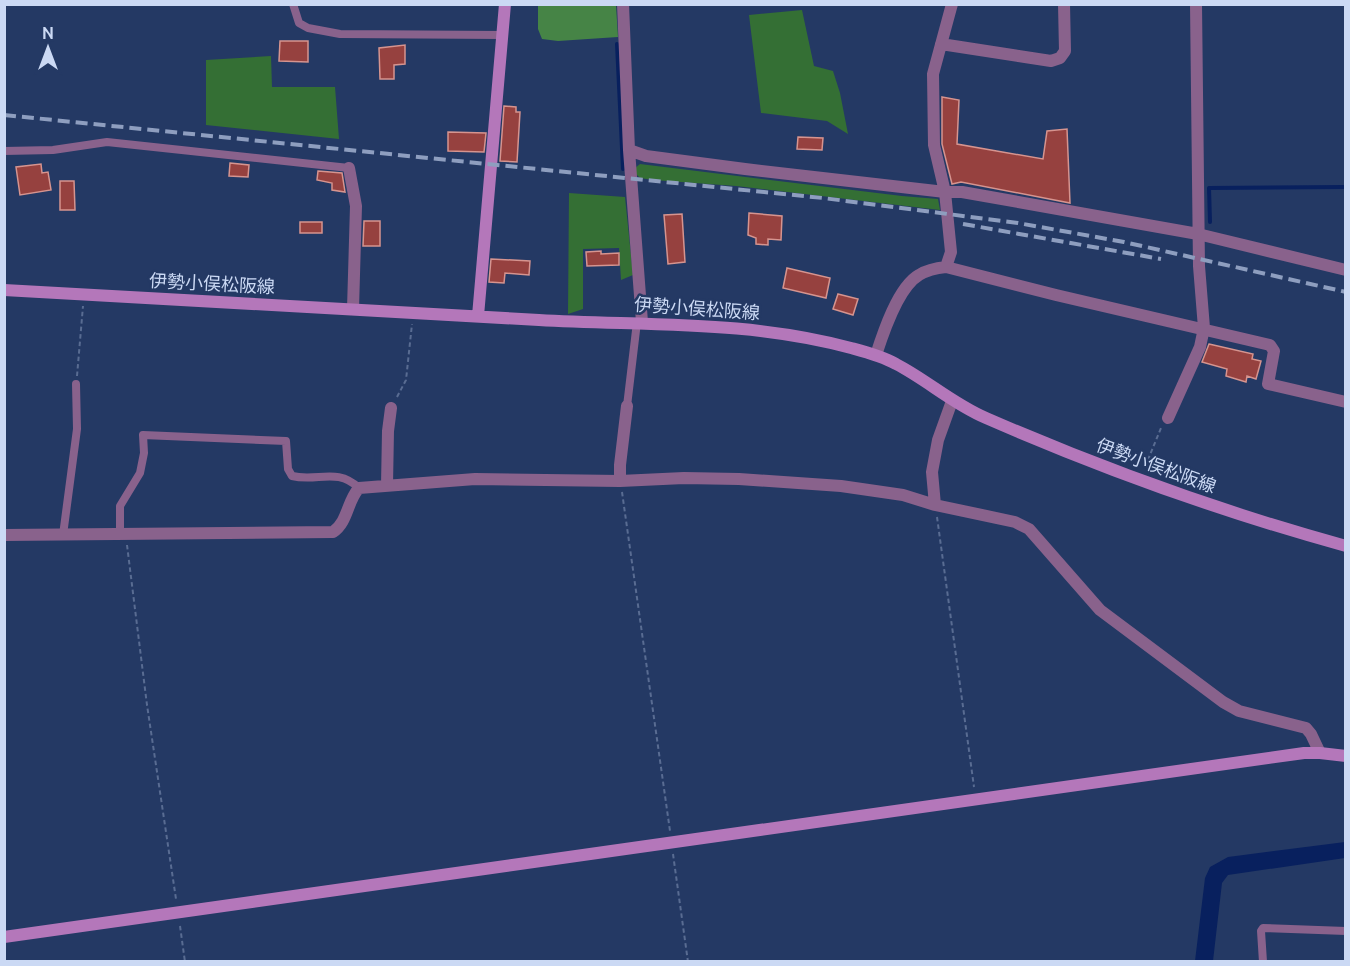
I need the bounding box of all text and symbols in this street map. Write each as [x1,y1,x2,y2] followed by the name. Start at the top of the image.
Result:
[18,18,78,78] north arrow
[42,24,54,42] text: N
[149,270,275,296] street label: 伊勢小俣松阪線
[634,294,761,322] street label: 伊勢小俣松阪線
[1094,434,1219,496] street label: 伊勢小俣松阪線

